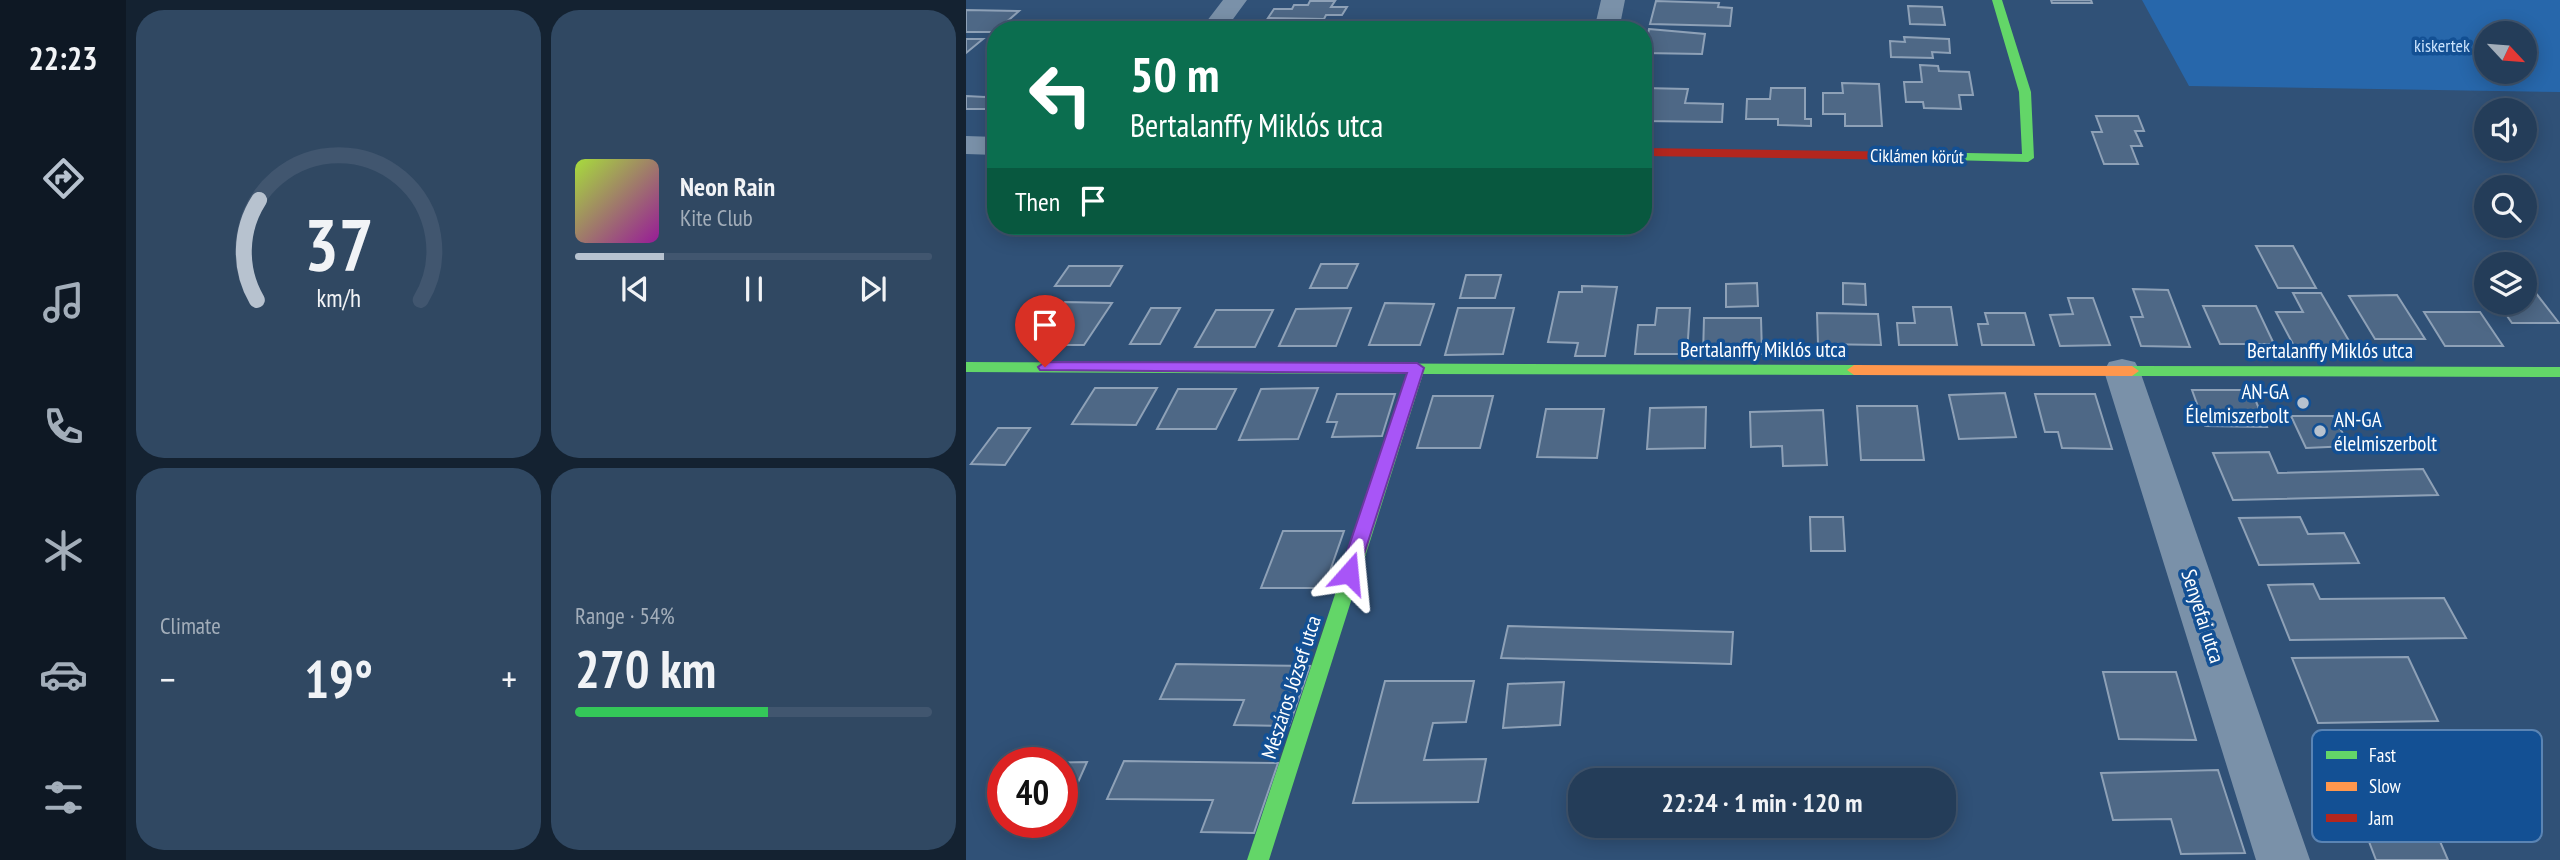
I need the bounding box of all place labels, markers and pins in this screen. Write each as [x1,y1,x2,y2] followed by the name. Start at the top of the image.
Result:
[1015,295,1075,367] pin
[2186,378,2289,429] place label: AN-GA Élelmiszerbolt
[2295,395,2311,411] marker: AN-GA Élelmiszerbolt
[2334,406,2437,457] place label: AN-GA élelmiszerbolt
[2312,423,2328,439] marker: AN-GA élelmiszerbolt

